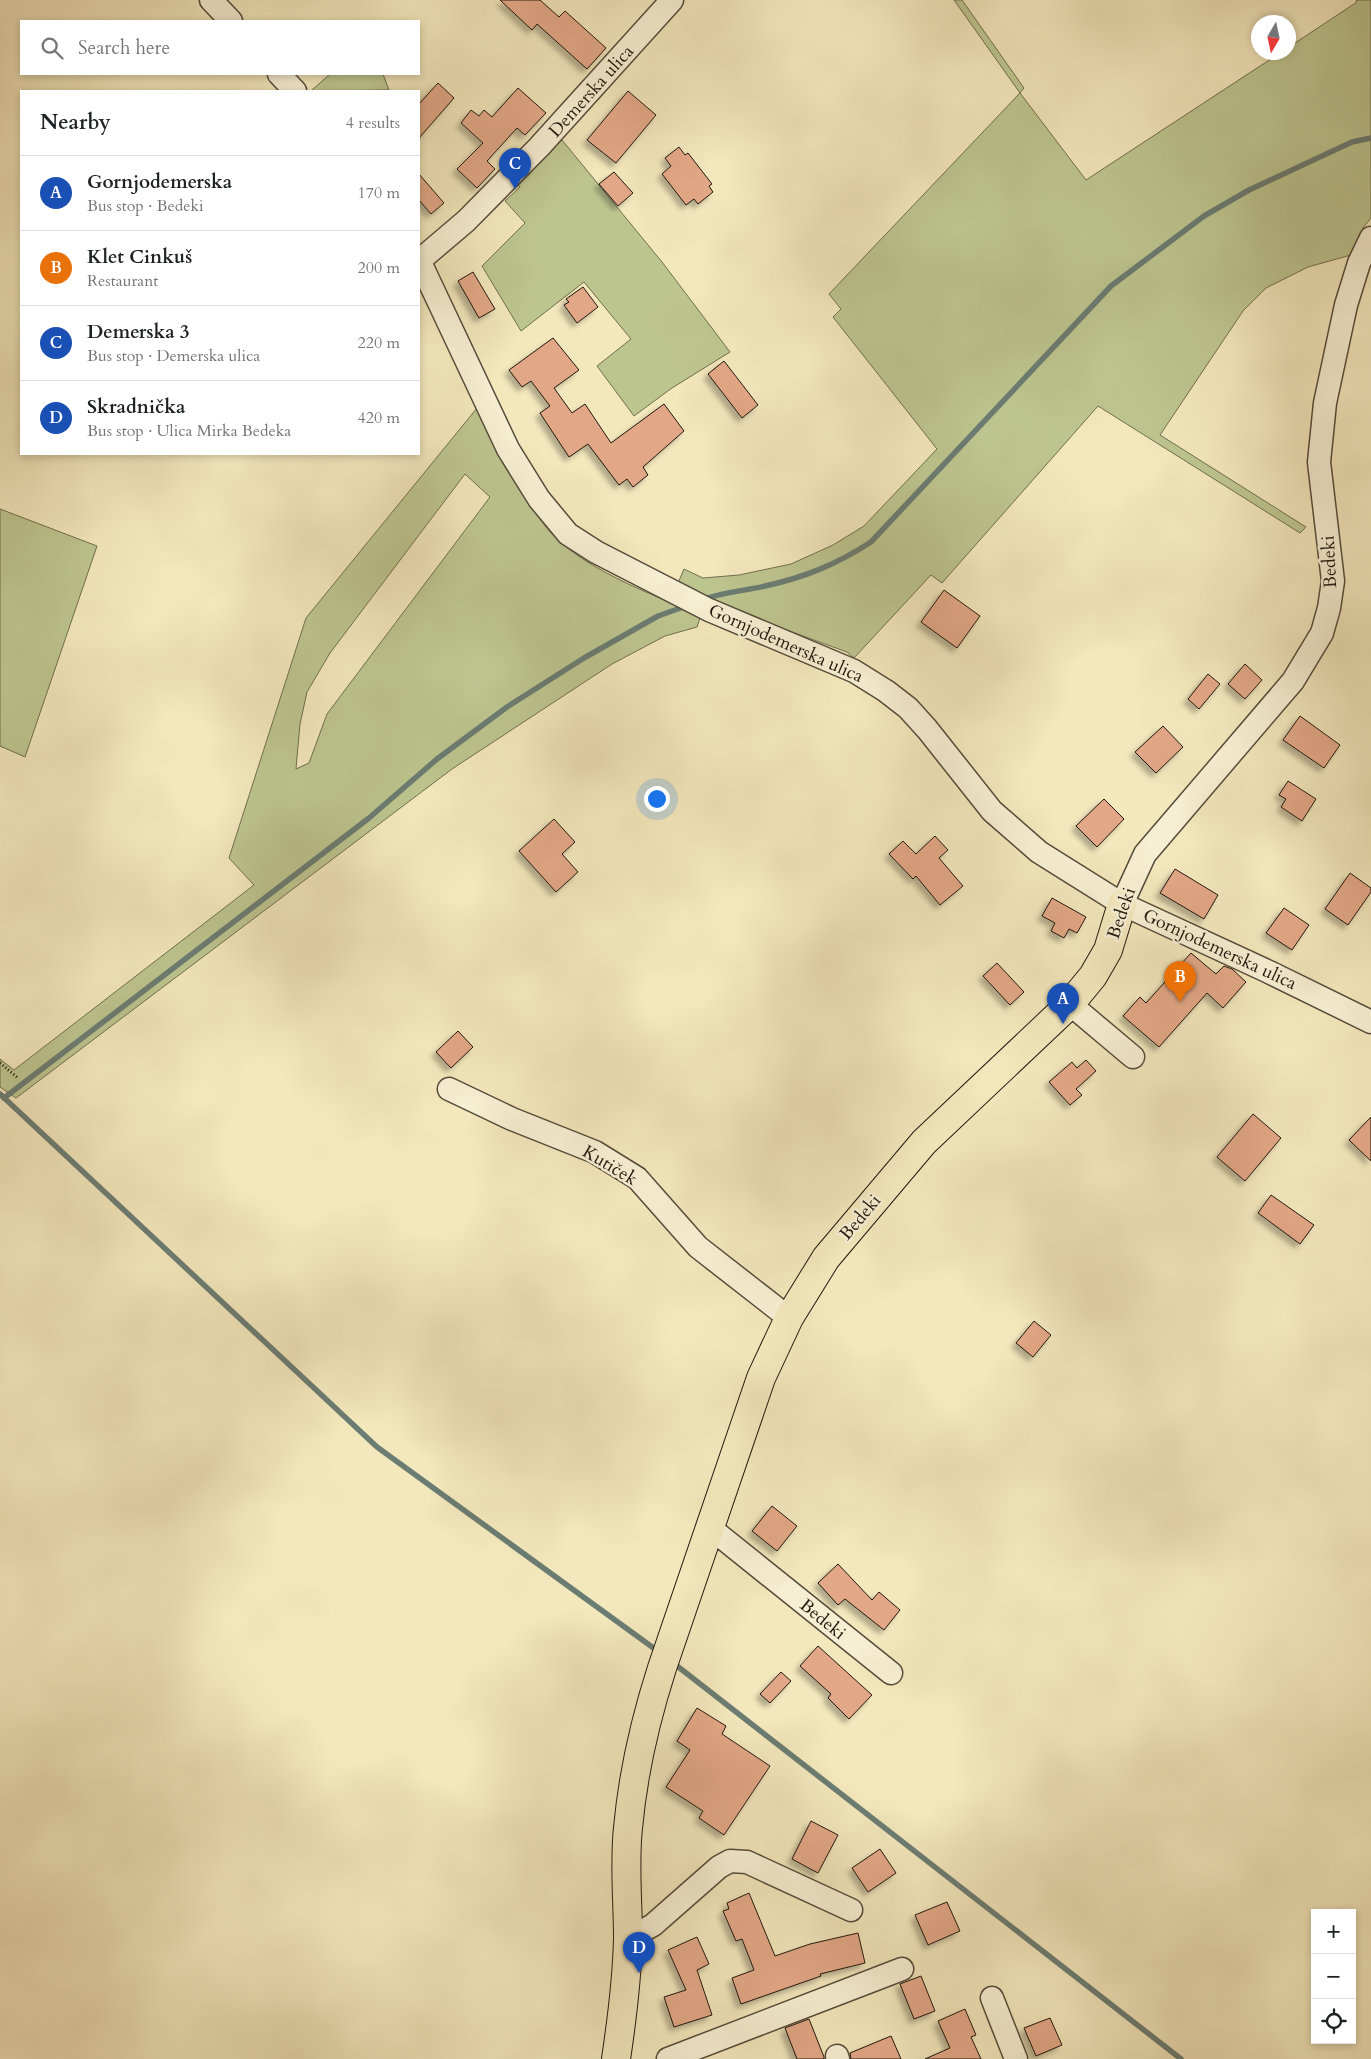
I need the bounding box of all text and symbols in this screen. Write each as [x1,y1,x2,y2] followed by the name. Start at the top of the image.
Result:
[1251,15,1296,60] north arrow
[20,20,420,75] search box
[38,34,66,62] icon: search
[78,35,170,61] text: Search here
[543,40,640,143] street label: Demerska ulica
[40,108,111,137] text: Nearby
[346,112,400,134] text: 4 results
[499,148,531,189] pin: C
[87,169,232,195] text: Gornjodemerska
[50,182,62,204] text: A
[358,182,400,204] text: 170 m
[87,195,204,217] text: Bus stop · Bedeki
[87,244,192,270] text: Klet Cinkuš
[50,257,62,279] text: B
[358,257,400,279] text: 200 m
[87,270,158,292] text: Restaurant
[87,319,190,345] text: Demerska 3
[50,332,62,354] text: C
[358,332,400,354] text: 220 m
[87,345,260,367] text: Bus stop · Demerska ulica
[87,394,186,420] text: Skradnička
[49,407,63,429] text: D
[358,407,400,429] text: 420 m
[87,420,291,442] text: Bus stop · Ulica Mirka Bedeka
[1316,535,1343,589] street label: Bedeki
[704,598,867,689] street label: Gornjodemerska ulica
[644,786,670,812] your location
[1101,884,1142,942] street label: Bedeki
[1139,903,1301,996] street label: Gornjodemerska ulica
[1164,961,1196,1002] pin: B
[1047,983,1079,1024] pin: A
[578,1139,642,1192] street label: Kutiček
[834,1189,887,1246] street label: Bedeki
[794,1593,851,1646] street label: Bedeki
[1311,1909,1356,2044] map controls
[1311,1909,1356,1954] button: +
[623,1932,655,1973] pin: D
[1311,1954,1356,1999] button: −
[1311,1999,1356,2044] button: locate

